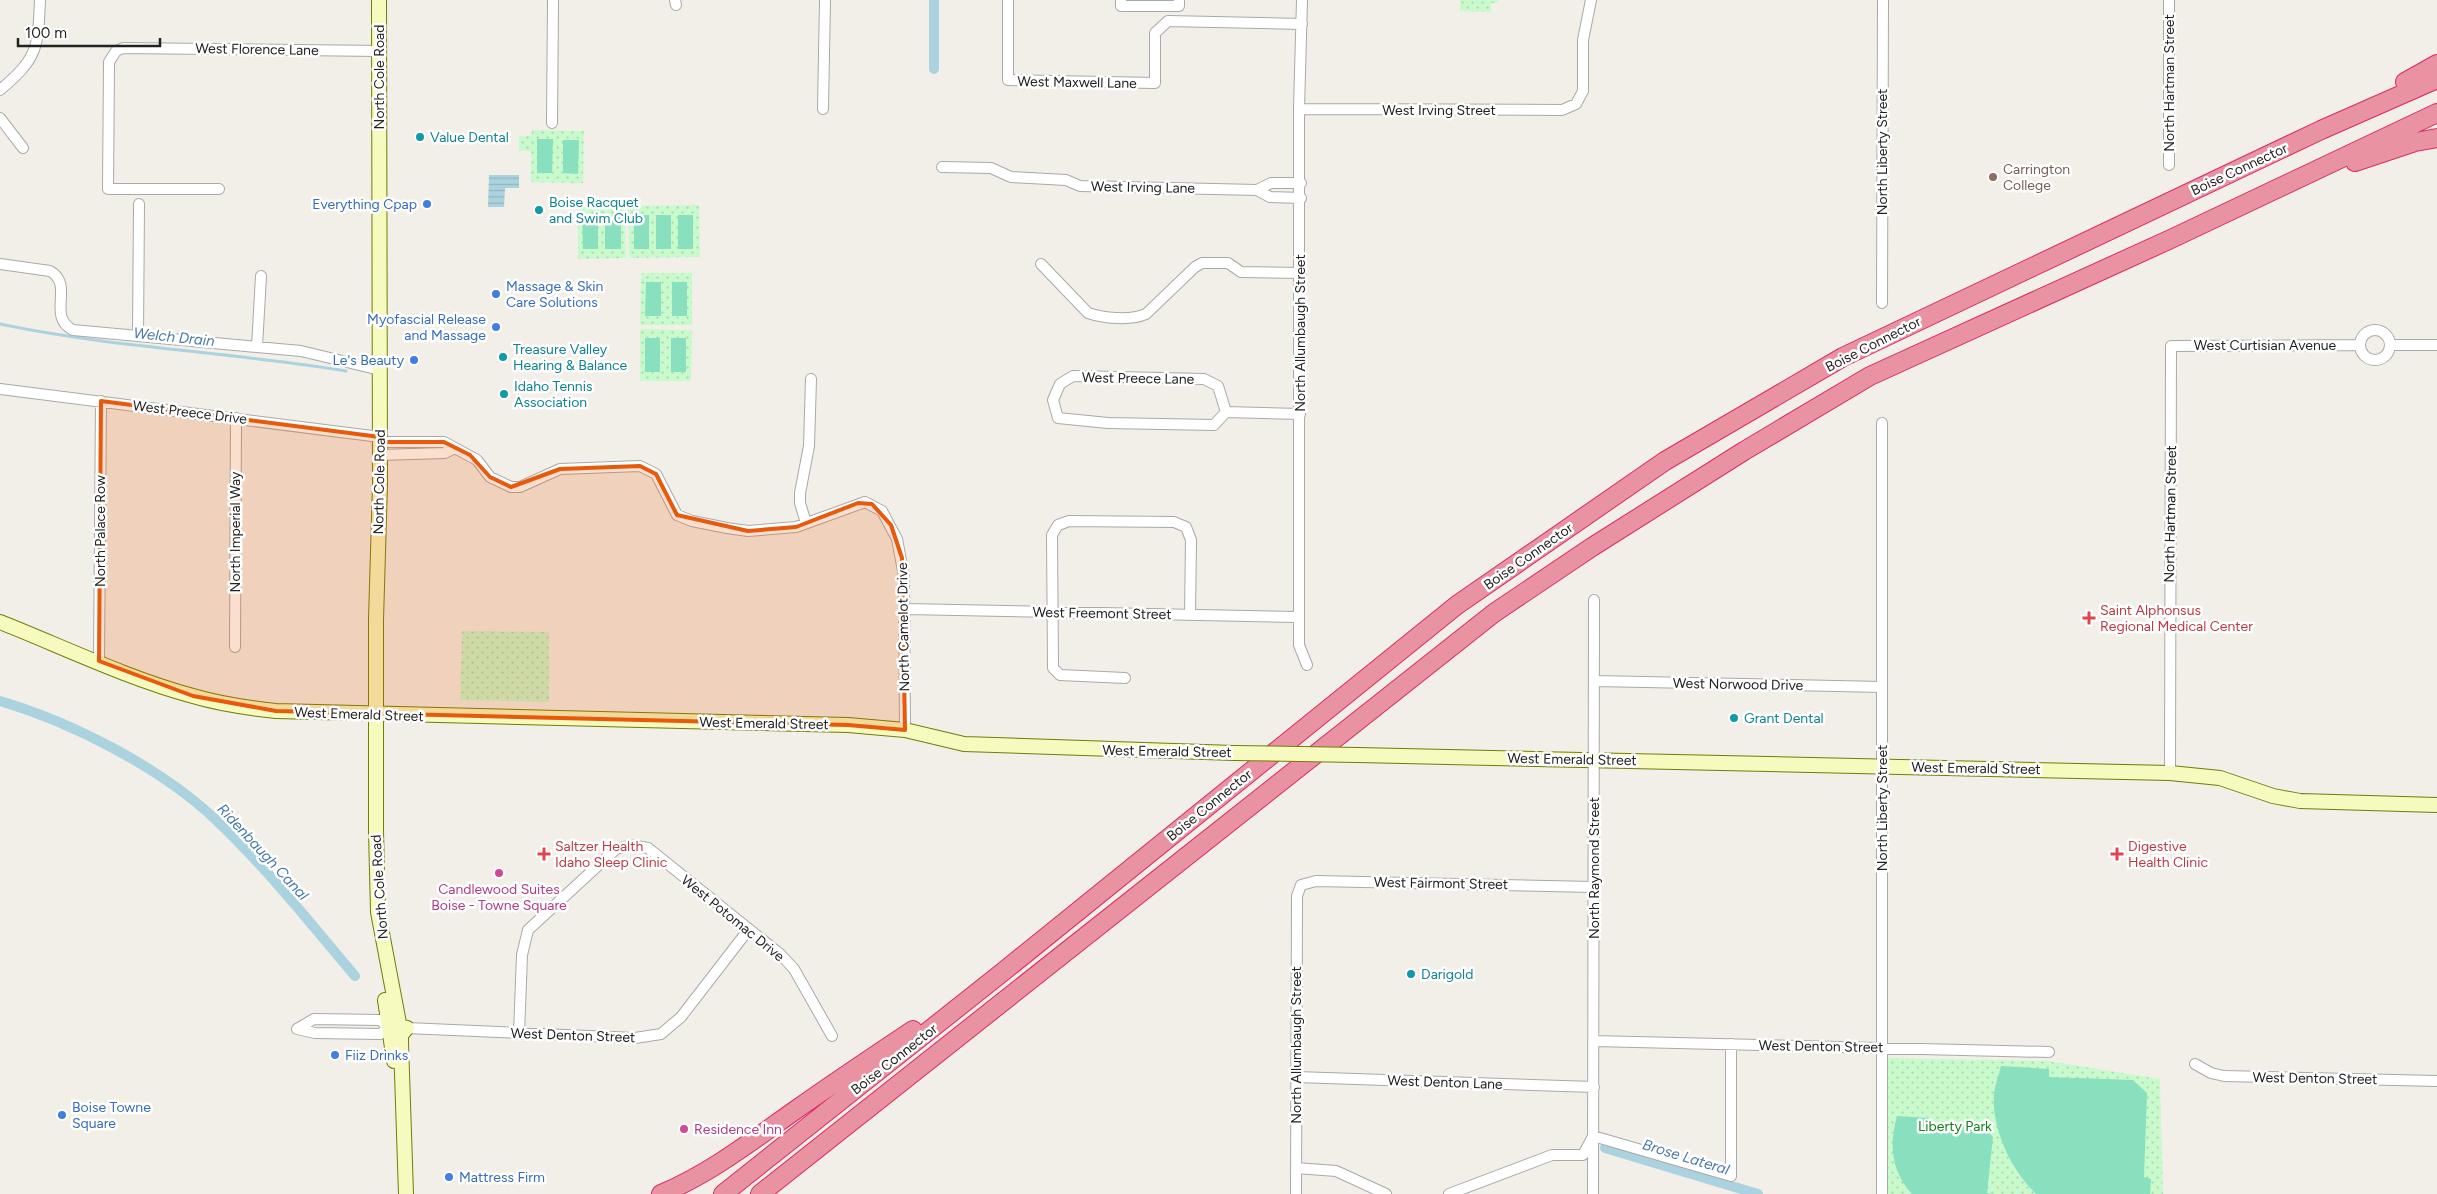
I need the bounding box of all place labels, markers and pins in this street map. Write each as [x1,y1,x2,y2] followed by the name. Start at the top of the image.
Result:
[430,129,509,146] place label: Value Dental
[414,131,426,143] marker: Value Dental
[2003,161,2070,194] place label: Carrington College
[1987,171,1999,183] marker: Carrington College
[549,194,643,227] place label: Boise Racquet and Swim Club
[312,196,417,213] place label: Everything Cpap
[421,198,433,210] marker: Everything Cpap
[533,204,545,216] marker: Boise Racquet and Swim Club
[506,278,604,311] place label: Massage & Skin Care Solutions
[490,288,502,300] marker: Massage & Skin Care Solutions
[367,311,486,344] place label: Myofascial Release and Massage
[490,321,502,333] marker: Myofascial Release and Massage
[513,341,628,374] place label: Treasure Valley Hearing & Balance
[497,351,509,363] marker: Treasure Valley Hearing & Balance
[332,352,405,369] place label: Le's Beauty
[408,354,420,366] marker: Le's Beauty
[514,378,592,411] place label: Idaho Tennis Association
[498,388,510,400] marker: Idaho Tennis Association
[2100,602,2253,635] place label: Saint Alphonsus Regional Medical Center
[2082,611,2096,625] marker: Saint Alphonsus Regional Medical Center
[1744,710,1824,727] place label: Grant Dental
[1728,712,1740,724] marker: Grant Dental
[555,838,668,871] place label: Saltzer Health Idaho Sleep Clinic
[2128,838,2208,871] place label: Digestive Health Clinic
[537,847,551,861] marker: Saltzer Health Idaho Sleep Clinic
[2110,847,2124,861] marker: Digestive Health Clinic
[493,867,505,879] marker: Candlewood Suites Boise - Towne Square
[431,881,567,914] place label: Candlewood Suites Boise - Towne Square
[1421,966,1473,983] place label: Darigold
[1405,968,1417,980] marker: Darigold
[345,1047,408,1064] place label: Fiiz Drinks
[329,1049,341,1061] marker: Fiiz Drinks
[72,1099,151,1132] place label: Boise Towne Square
[56,1109,68,1121] marker: Boise Towne Square
[694,1121,782,1138] place label: Residence Inn
[678,1123,690,1135] marker: Residence Inn
[459,1169,545,1186] place label: Mattress Firm
[443,1171,455,1183] marker: Mattress Firm

